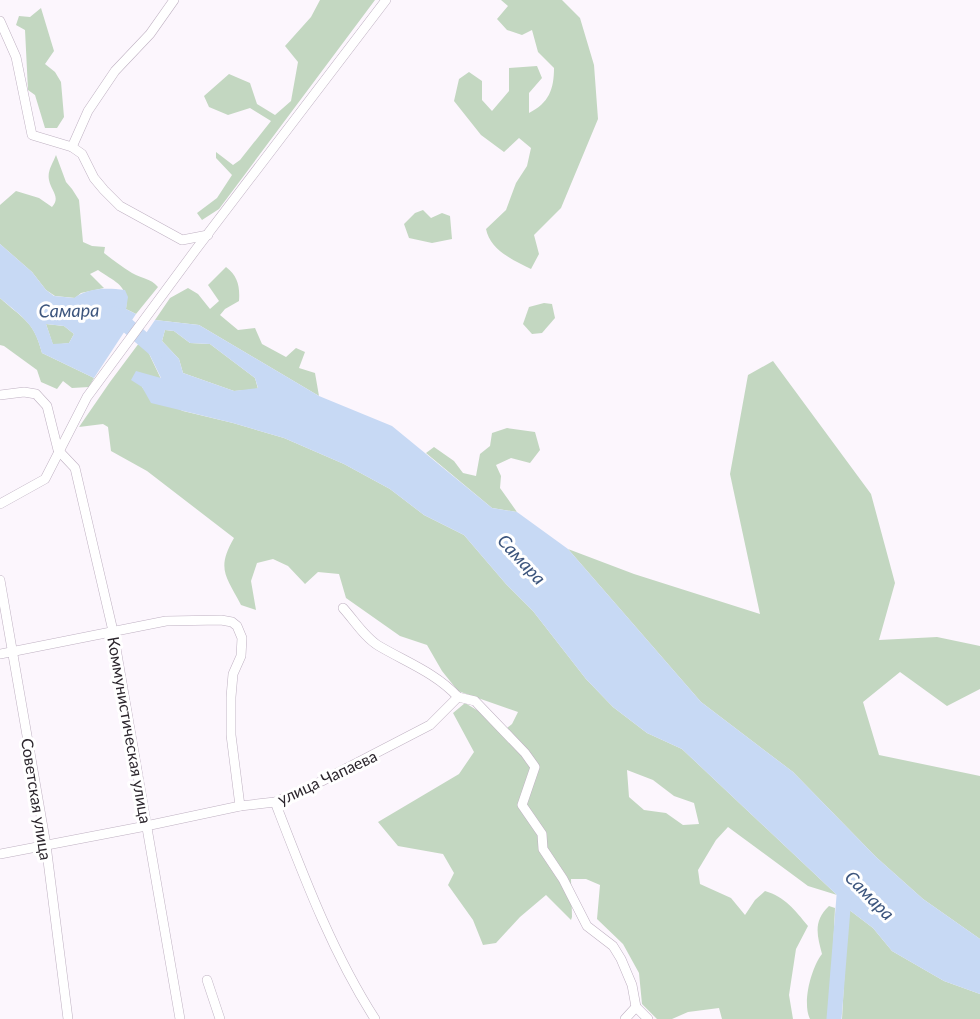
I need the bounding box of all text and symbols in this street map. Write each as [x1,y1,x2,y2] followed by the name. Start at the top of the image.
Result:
[38,298,100,322] water label: Самара
[493,529,551,589] water label: Самара
[104,635,156,825] street label: Коммунистическая улица
[18,737,56,861] street label: Советская улица
[274,746,380,808] street label: улица Чапаева
[841,866,899,924] water label: Самара

